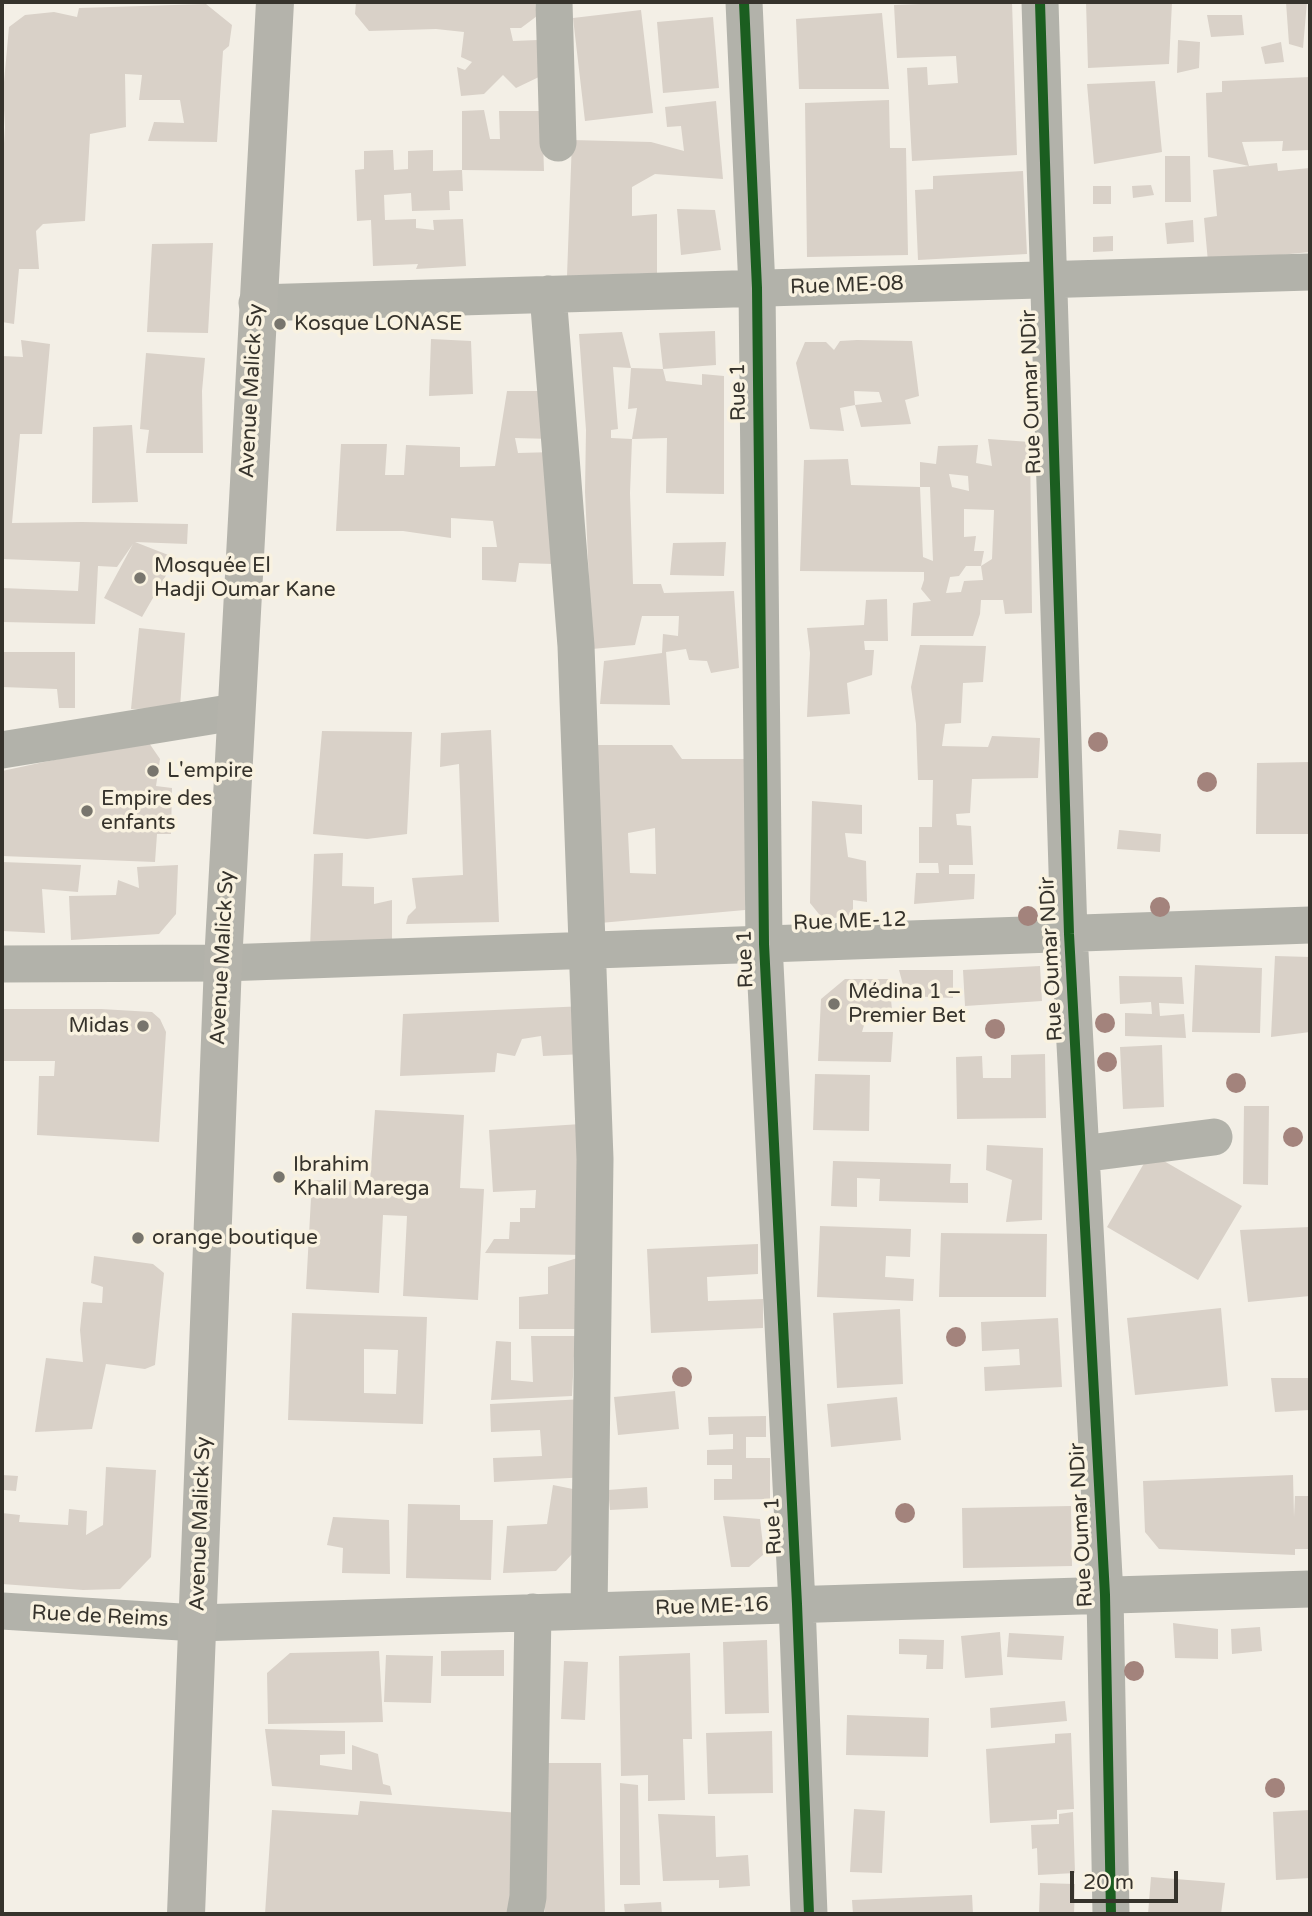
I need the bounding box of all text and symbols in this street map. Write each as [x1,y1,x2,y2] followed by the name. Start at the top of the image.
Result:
[790,271,904,301] street label: Rue ME-08
[235,303,269,479] street label: Avenue Malick Sy
[1017,309,1047,475] street label: Rue Oumar NDir
[294,311,462,337] place label: Kosque LONASE
[272,316,288,332] marker: Kosque LONASE
[726,363,752,421] street label: Rue 1
[154,553,336,603] place label: Mosquée El Hadji Oumar Kane
[132,570,148,586] marker: Mosquée El Hadji Oumar Kane
[167,758,253,784] place label: L'empire
[145,763,161,779] marker: L'empire
[101,786,212,836] place label: Empire des enfants
[79,803,95,819] marker: Empire des enfants
[206,870,240,1046] street label: Avenue Malick Sy
[1035,876,1069,1042] street label: Rue Oumar NDir
[793,907,907,937] street label: Rue ME-12
[732,929,760,989] street label: Rue 1
[848,979,966,1029] place label: Médina 1 – Premier Bet
[826,996,842,1012] marker: Médina 1 – Premier Bet
[69,1013,129,1039] place label: Midas
[135,1018,151,1034] marker: Midas
[293,1152,430,1202] place label: Ibrahim Khalil Marega
[271,1169,287,1185] marker: Ibrahim Khalil Marega
[152,1225,318,1251] place label: orange boutique
[130,1230,146,1246] marker: orange boutique
[185,1436,217,1612] street label: Avenue Malick Sy
[1065,1442,1099,1608] street label: Rue Oumar NDir
[760,1496,788,1556] street label: Rue 1
[655,1592,769,1622] street label: Rue ME-16
[31,1601,169,1633] street label: Rue de Reims
[1074,1856,1182,1900] scale bar
[1083,1870,1134,1895] text: 20 m

